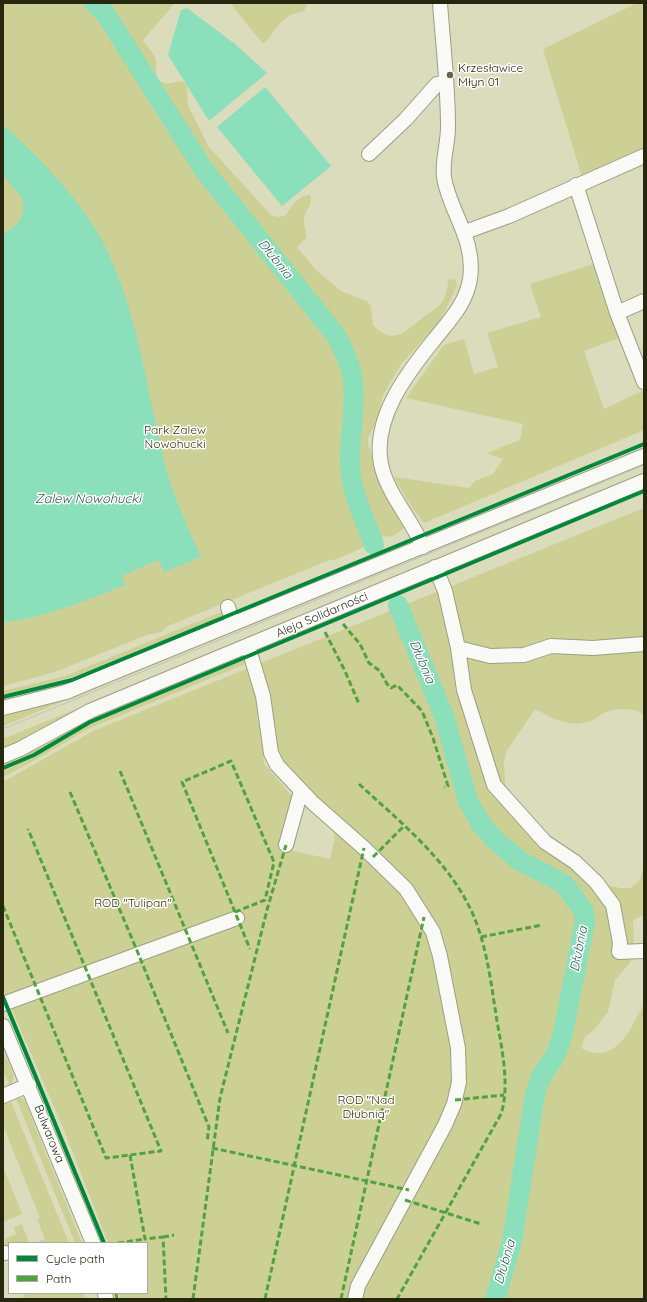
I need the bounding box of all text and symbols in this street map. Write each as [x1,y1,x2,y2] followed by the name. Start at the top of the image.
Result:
[458,61,523,89] place label: Krzesławice Młyn 01
[445,70,455,80] marker: Krzesławice Młyn 01
[255,236,295,282] water label: Dłubnia
[144,423,206,451] park label: Park Zalew Nowohucki
[35,491,141,507] water label: Zalew Nowohucki
[274,589,370,641] street label: Aleja Solidarności
[406,638,438,686] water label: Dłubnia
[94,896,172,910] park label: ROD "Tulipan"
[567,925,591,973] water label: Dłubnia
[338,1093,394,1121] park label: ROD "Nad Dłubnią"
[31,1103,67,1165] street label: Bulwarowa
[491,1238,519,1286] water label: Dłubnia
[8,1242,148,1294] legend
[46,1251,105,1266] text: Cycle path
[46,1271,71,1286] text: Path

